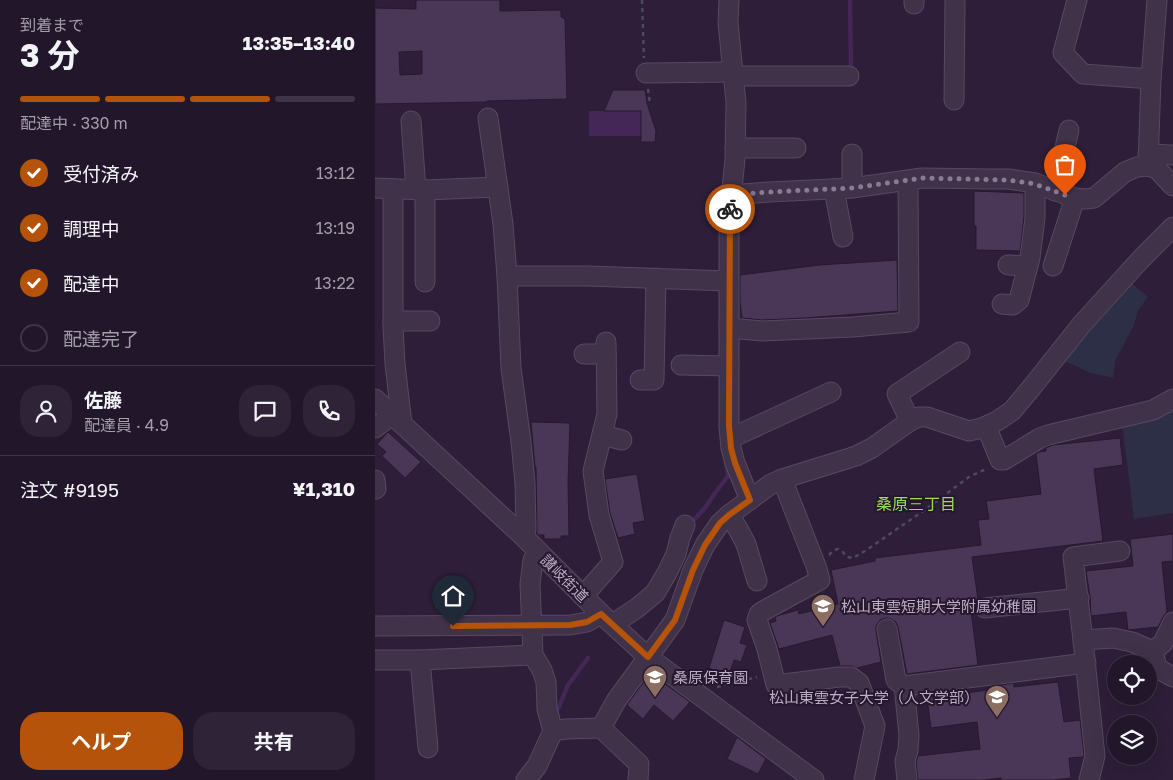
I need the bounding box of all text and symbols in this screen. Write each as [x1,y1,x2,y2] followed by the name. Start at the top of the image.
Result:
[20,15,84,35] text: 到着まで
[243,31,355,54] text: 13:35–13:40
[20,36,80,74] text: 3 分
[20,113,128,133] text: 配達中 · 330 m
[1044,144,1086,195] pin
[1051,151,1079,179] icon: bag
[20,159,48,187] icon: check
[63,162,139,185] text: 受付済み
[316,163,355,183] text: 13:12
[705,184,755,234] courier
[716,195,744,223] icon: bike
[20,214,48,242] icon: check
[63,217,120,240] text: 調理中
[316,218,355,238] text: 13:19
[20,269,48,297] icon: check
[63,272,120,295] text: 配達中
[315,273,355,293] text: 13:22
[63,327,139,350] text: 配達完了
[20,385,72,437] button: person
[239,385,291,437] button: chat
[303,385,355,437] button: phone
[84,388,122,411] text: 佐藤
[84,415,169,435] text: 配達員 · 4.9
[293,477,355,500] text: ¥1,310
[20,478,119,501] text: 注文 #9195
[876,494,956,514] district label: 桑原三丁目
[537,550,593,606] street label: 讃岐街道
[432,575,474,626] pin
[439,582,467,610] icon: home
[810,593,836,627] school or university icon: 松山東雲短期大学附属幼稚園
[841,597,1036,615] place label: 松山東雲短期大学附属幼稚園
[1107,655,1157,765] map controls
[1107,655,1157,705] button: locate
[642,664,668,698] school or university icon: 桑原保育園
[673,668,748,686] place label: 桑原保育園
[984,684,1010,718] school or university icon: 松山東雲女子大学（人文学部）
[769,688,979,706] place label: 松山東雲女子大学（人文学部）
[20,712,183,770] button: ヘルプ
[193,712,355,770] button: 共有
[1107,715,1157,765] button: layers

